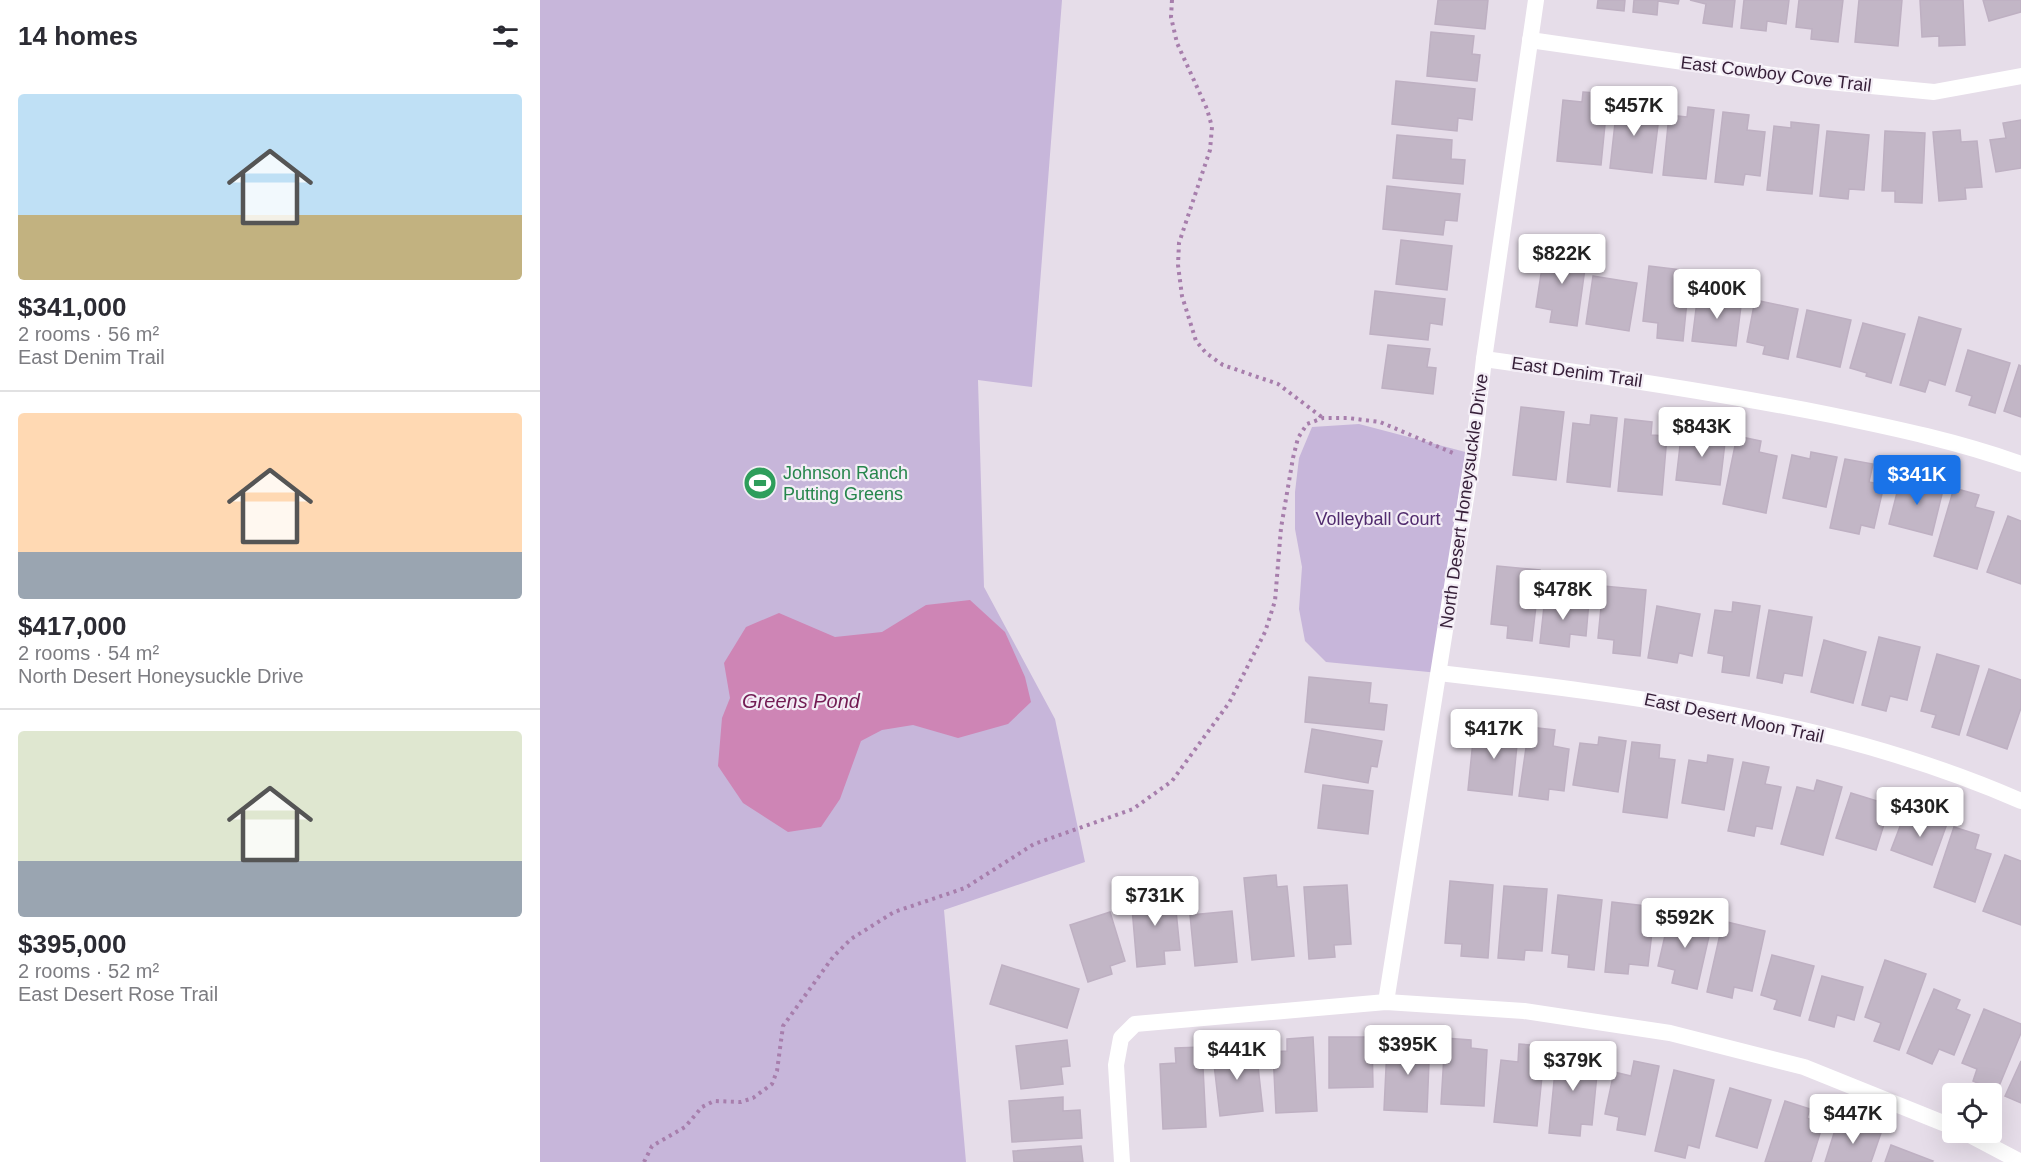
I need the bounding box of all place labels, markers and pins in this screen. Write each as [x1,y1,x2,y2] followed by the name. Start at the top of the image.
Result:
[1592,86,1676,137] pin: $457K
[1520,234,1604,285] pin: $822K
[1675,269,1759,320] pin: $400K
[1660,407,1744,458] pin: $843K
[1875,455,1959,506] pin: $341K
[783,463,908,504] place label: Johnson Ranch Putting Greens
[742,465,778,501] sports icon: Johnson Ranch Putting Greens
[1521,570,1605,621] pin: $478K
[1452,709,1536,760] pin: $417K
[1878,787,1962,838] pin: $430K
[1113,876,1197,927] pin: $731K
[1643,898,1727,949] pin: $592K
[1366,1025,1450,1076] pin: $395K
[1195,1030,1279,1081] pin: $441K
[1531,1041,1615,1092] pin: $379K
[1811,1094,1895,1145] pin: $447K

